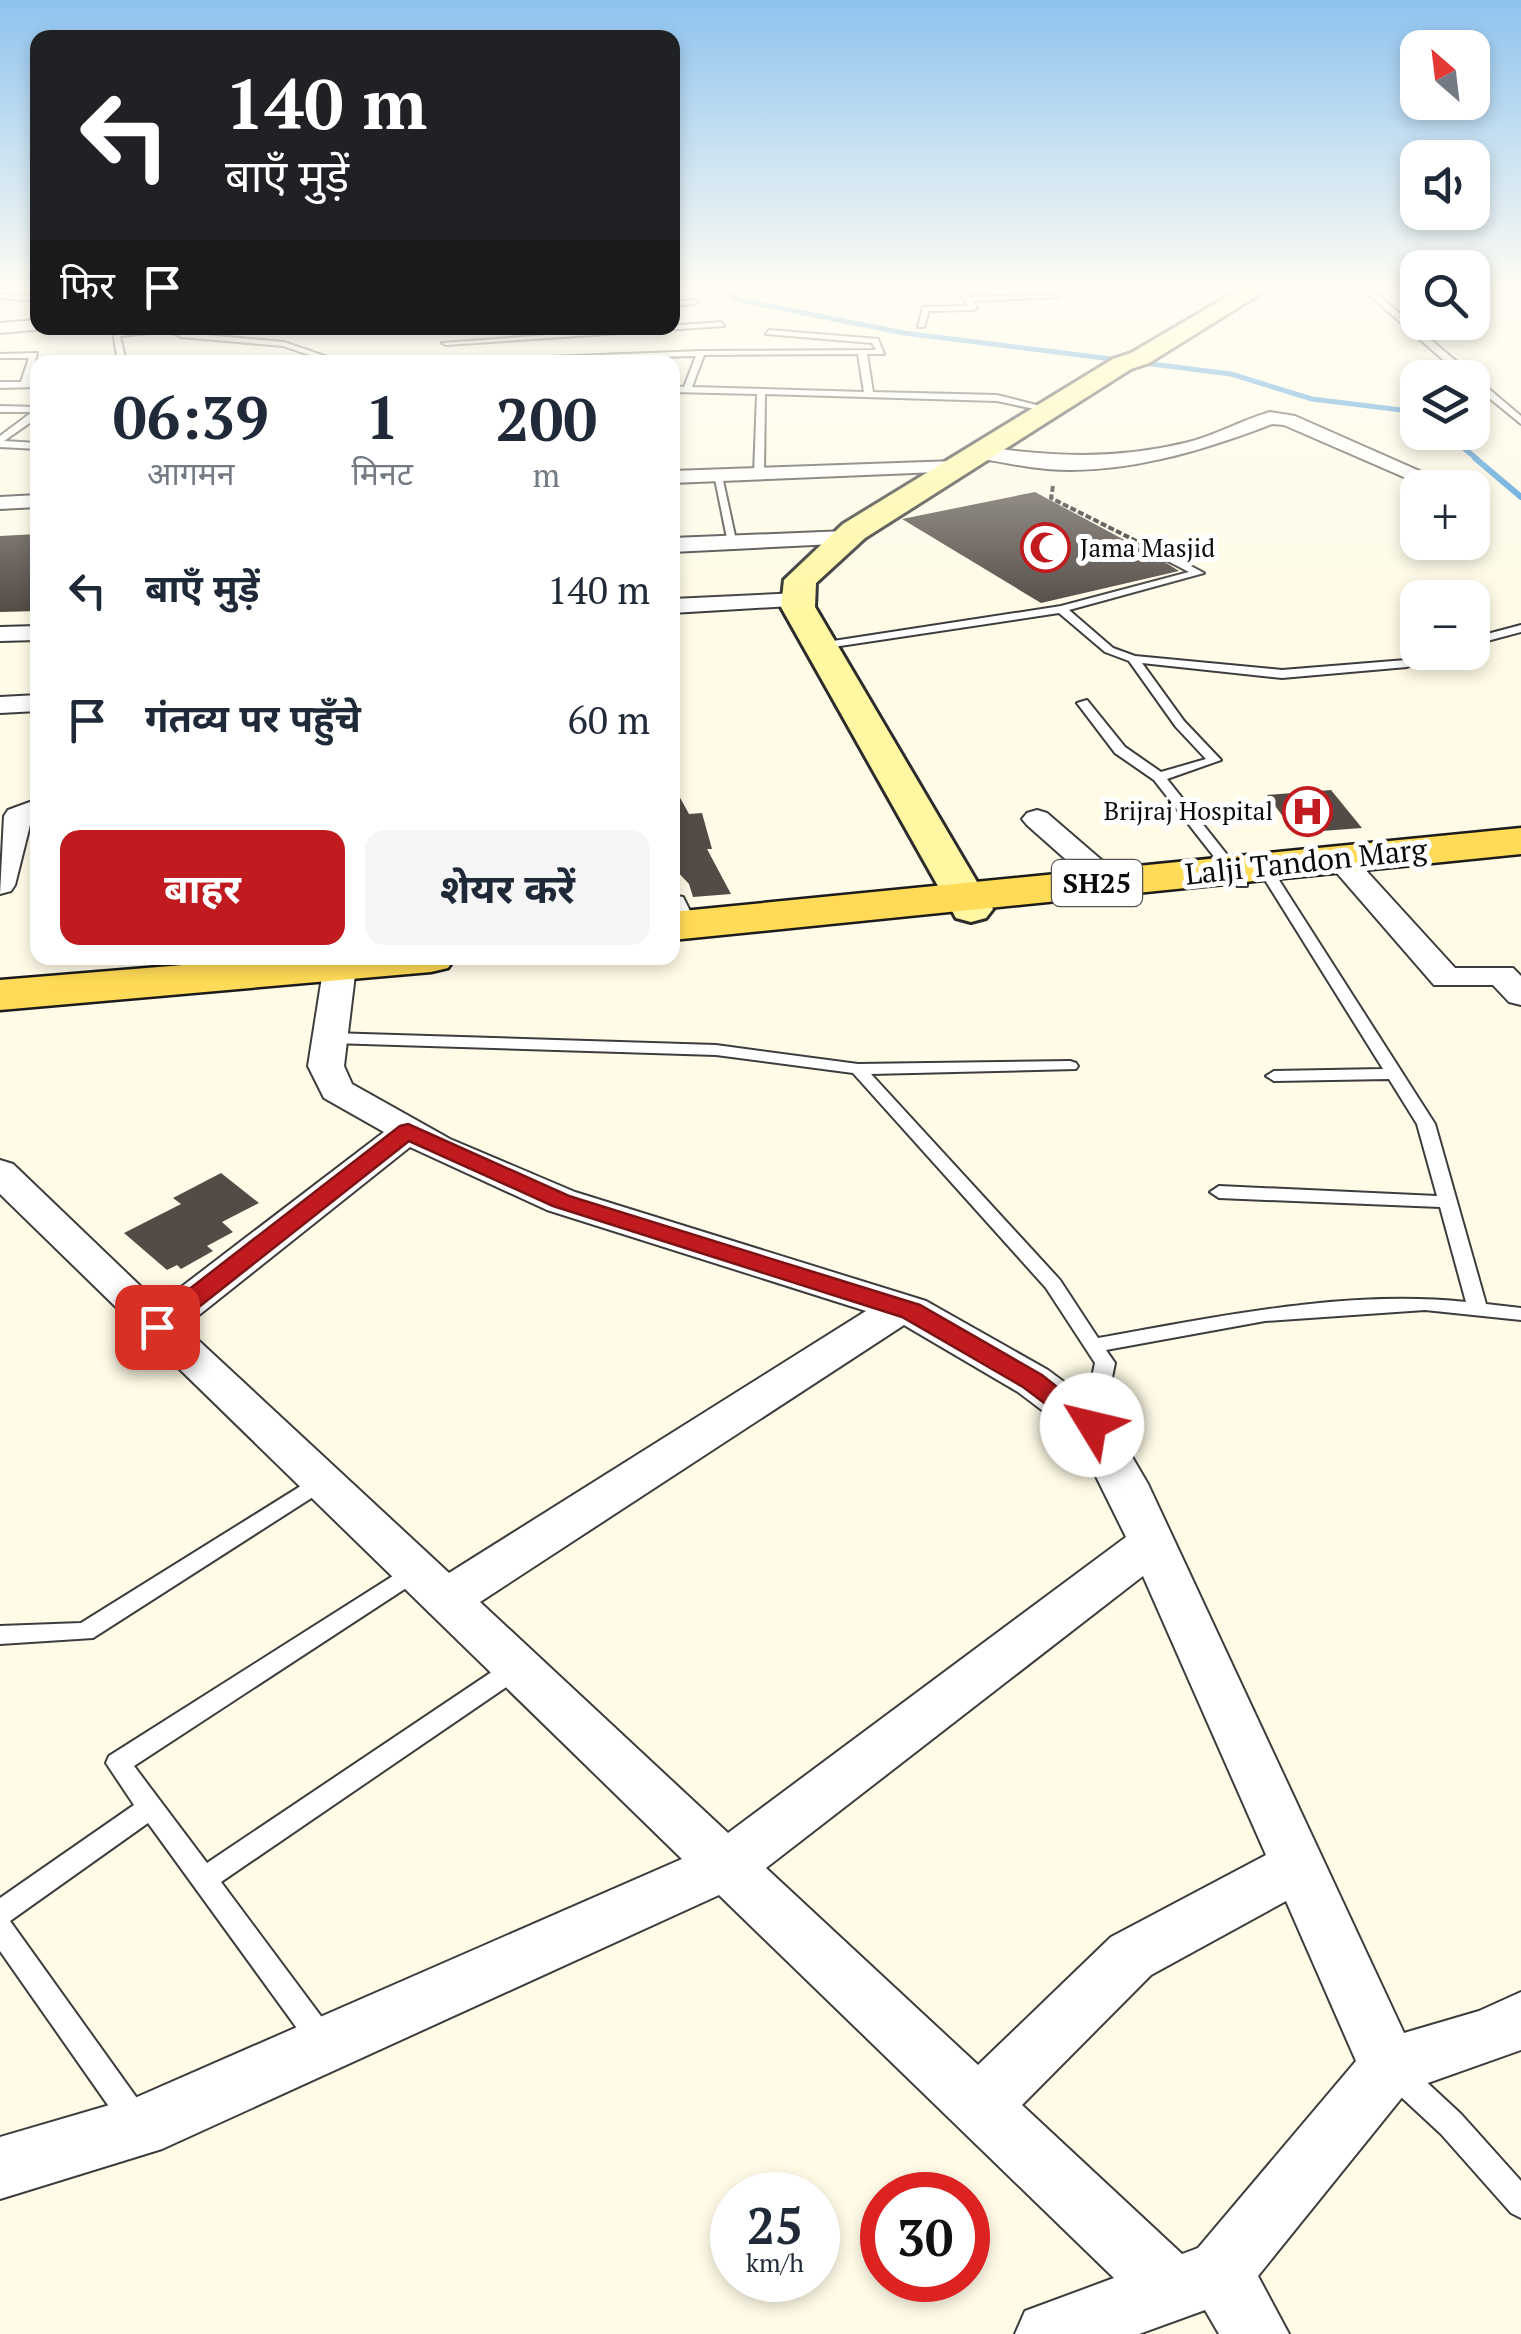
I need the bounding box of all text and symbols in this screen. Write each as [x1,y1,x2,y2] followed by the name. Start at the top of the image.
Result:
[1400,30,1490,120] north arrow
[1400,30,1490,670] map controls
[225,56,427,149] text: 140 m
[60,70,190,200] icon: left
[1400,140,1490,230] button: sound
[225,145,349,205] text: बाएँ मुड़ें
[1400,250,1490,340] button: search
[60,260,115,310] text: फिर
[135,260,190,315] icon: arrive
[1400,360,1490,450] button: layers
[113,377,269,456] text: 06:39
[365,377,399,456] text: 1
[496,379,597,458] text: 200
[147,452,235,494] text: आगमन
[352,452,413,494] text: मिनट
[533,454,560,496] text: m
[1400,470,1490,560] button: +
[1019,522,1071,574] mosque icon: Jama Masjid
[1080,531,1215,564] place label: Jama Masjid
[60,563,115,618] icon: left
[145,563,259,613] text: बाएँ मुड़ें
[547,565,650,615] text: 140 m
[1400,580,1490,670] button: −
[60,693,115,748] icon: arrive
[145,693,361,743] text: गंतव्य पर पहुँचे
[567,695,650,745] text: 60 m
[1282,785,1334,837] hospital icon: Brijraj Hospital
[1104,794,1273,827] place label: Brijraj Hospital
[1183,828,1430,894] street label: Lalji Tandon Marg
[60,830,345,945] button: बाहर
[365,830,650,945] button: शेयर करें
[1052,860,1142,906] road number: SH25
[115,1285,200,1370] pin
[130,1300,185,1355] icon: arrive
[1040,1373,1144,1477] position arrow
[860,2172,990,2302] speed limit sign: 30
[747,2192,803,2258] text: 25
[746,2246,804,2279] text: km/h

